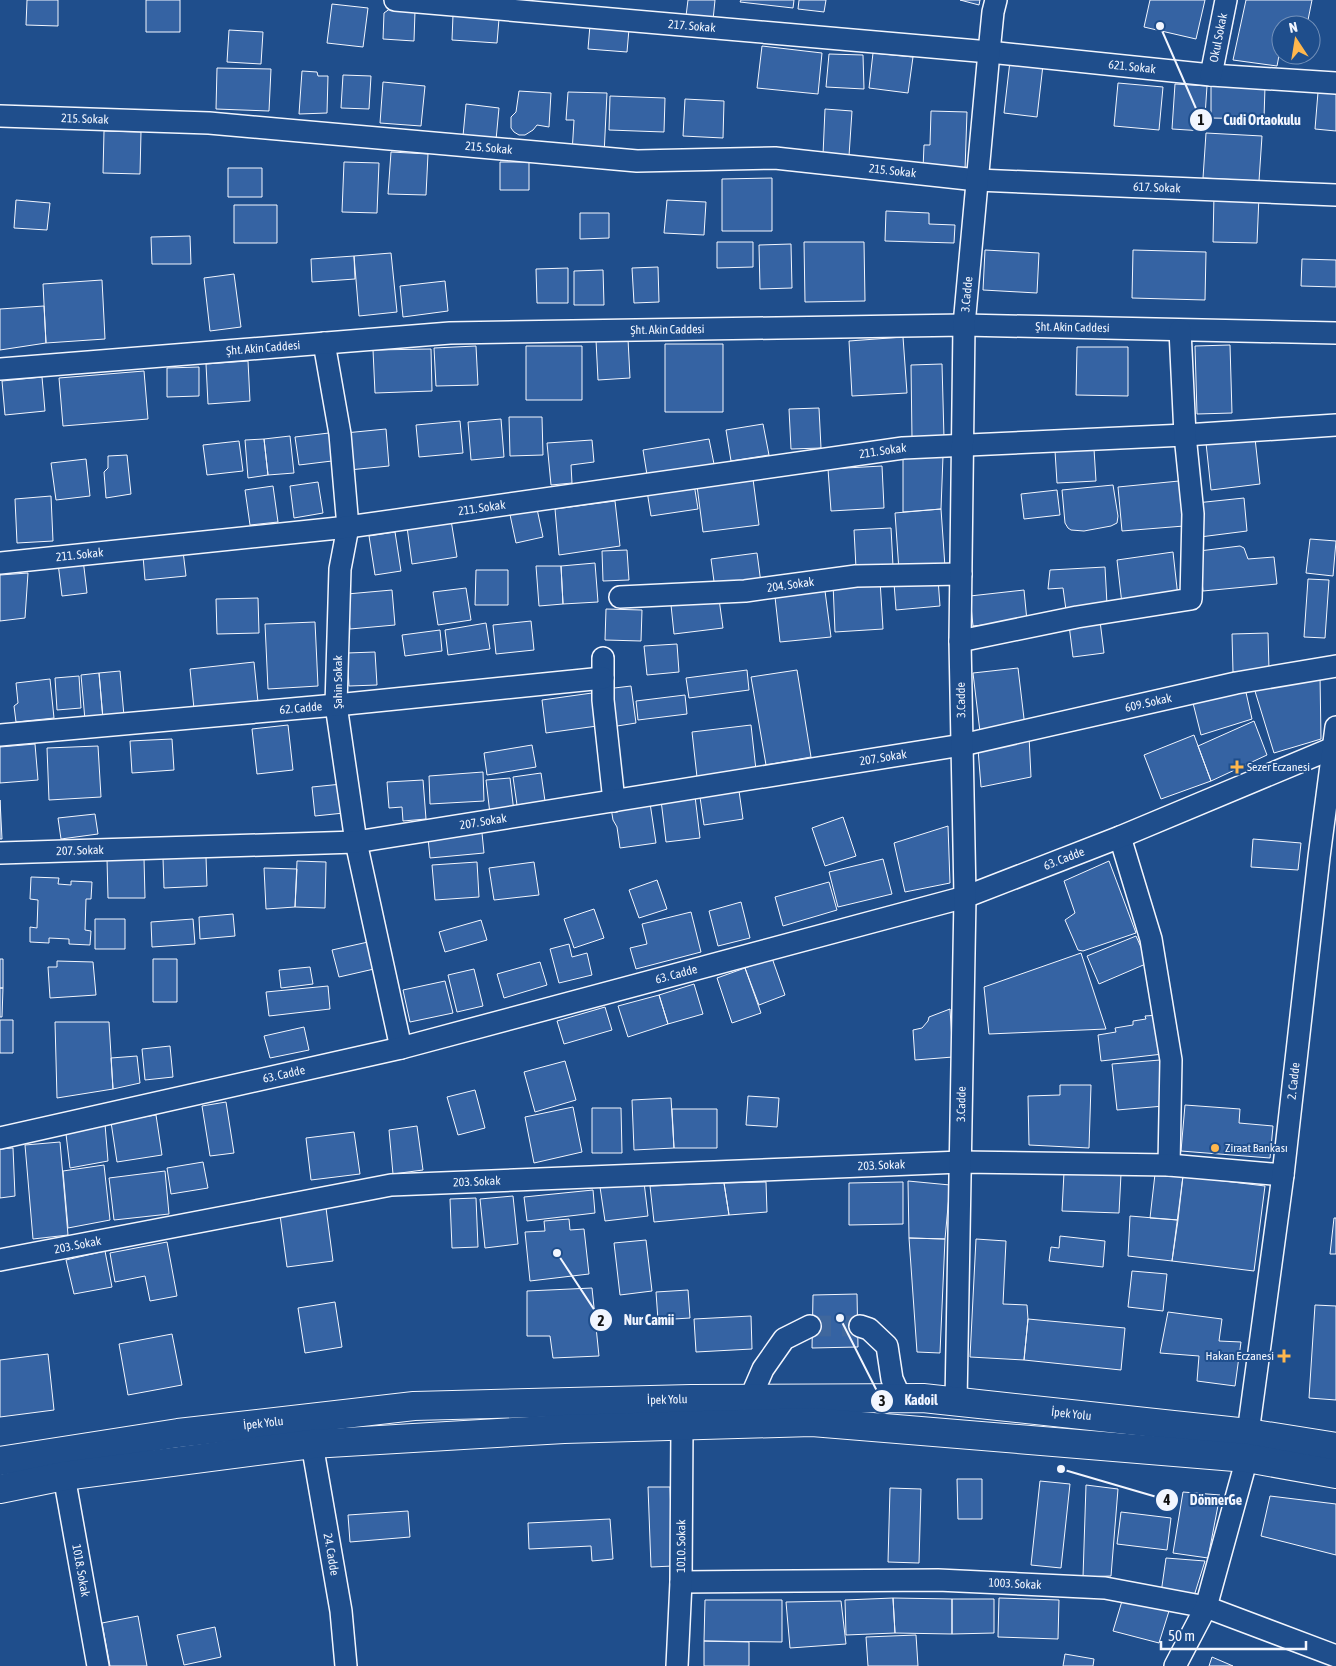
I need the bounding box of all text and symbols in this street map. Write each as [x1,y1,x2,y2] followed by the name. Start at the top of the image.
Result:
[1207,11,1230,64] street label: Okul Sokak
[1271,15,1321,65] north arrow
[668,17,717,35] street label: 217. Sokak
[1288,19,1299,36] text: N
[1108,57,1157,76] street label: 621. Sokak
[1189,106,1311,135] callout: Cudi Ortaokulu
[61,111,110,127] street label: 215. Sokak
[1197,111,1205,128] text: 1
[1223,112,1301,128] text: Cudi Ortaokulu
[464,139,514,157] street label: 215. Sokak
[868,161,918,180] street label: 215. Sokak
[1133,180,1182,196] street label: 617. Sokak
[958,276,975,313] street label: 3.Cadde
[1035,320,1110,335] street label: Şht. Akin Caddesi
[630,322,705,337] street label: Şht. Akin Caddesi
[226,338,301,358] street label: Şht. Akin Caddesi
[858,441,907,461] street label: 211. Sokak
[457,498,507,518] street label: 211. Sokak
[55,545,105,564] street label: 211. Sokak
[766,575,816,595] street label: 204. Sokak
[331,655,345,709] street label: Şahin Sokak
[954,682,968,718] street label: 3.Cadde
[1124,691,1174,715] street label: 609. Sokak
[279,699,323,717] street label: 62. Cadde
[859,747,908,768] street label: 207. Sokak
[1247,760,1310,774] place label: Sezer Eczanesi
[1231,761,1243,773] marker: Sezer Eczanesi
[459,811,509,832] street label: 207. Sokak
[56,843,105,858] street label: 207. Sokak
[1041,844,1087,873] street label: 63. Cadde
[654,962,699,987] street label: 63. Cadde
[1285,1062,1303,1100] street label: 2. Cadde
[261,1063,306,1086] street label: 63. Cadde
[954,1086,969,1122] street label: 3.Cadde
[1225,1141,1288,1155] place label: Ziraat Bankası
[1209,1142,1221,1154] marker: Ziraat Bankası
[857,1157,906,1173] street label: 203. Sokak
[453,1174,502,1189] street label: 203. Sokak
[53,1234,103,1256] street label: 203. Sokak
[589,1306,684,1335] callout: Nur Camii
[597,1312,605,1329] text: 2
[624,1312,674,1328] text: Nur Camii
[1205,1349,1274,1363] place label: Hakan Eczanesi
[1278,1350,1290,1362] marker: Hakan Eczanesi
[869,1386,948,1415] callout: Kadoil
[647,1392,688,1407] street label: İpek Yolu
[878,1392,886,1409] text: 3
[904,1392,938,1408] text: Kadoil
[1050,1405,1092,1423] street label: İpek Yolu
[242,1414,284,1432] street label: İpek Yolu
[1155,1485,1252,1514] callout: DönnerGe
[1162,1491,1171,1508] text: 4
[1190,1492,1242,1508] text: DönnerGe
[674,1519,688,1573] street label: 1010. Sokak
[321,1532,342,1577] street label: 24. Cadde
[69,1543,93,1599] street label: 1018. Sokak
[988,1575,1043,1592] street label: 1003. Sokak
[1161,1618,1306,1650] scale bar
[1168,1627,1195,1644] text: 50 m

